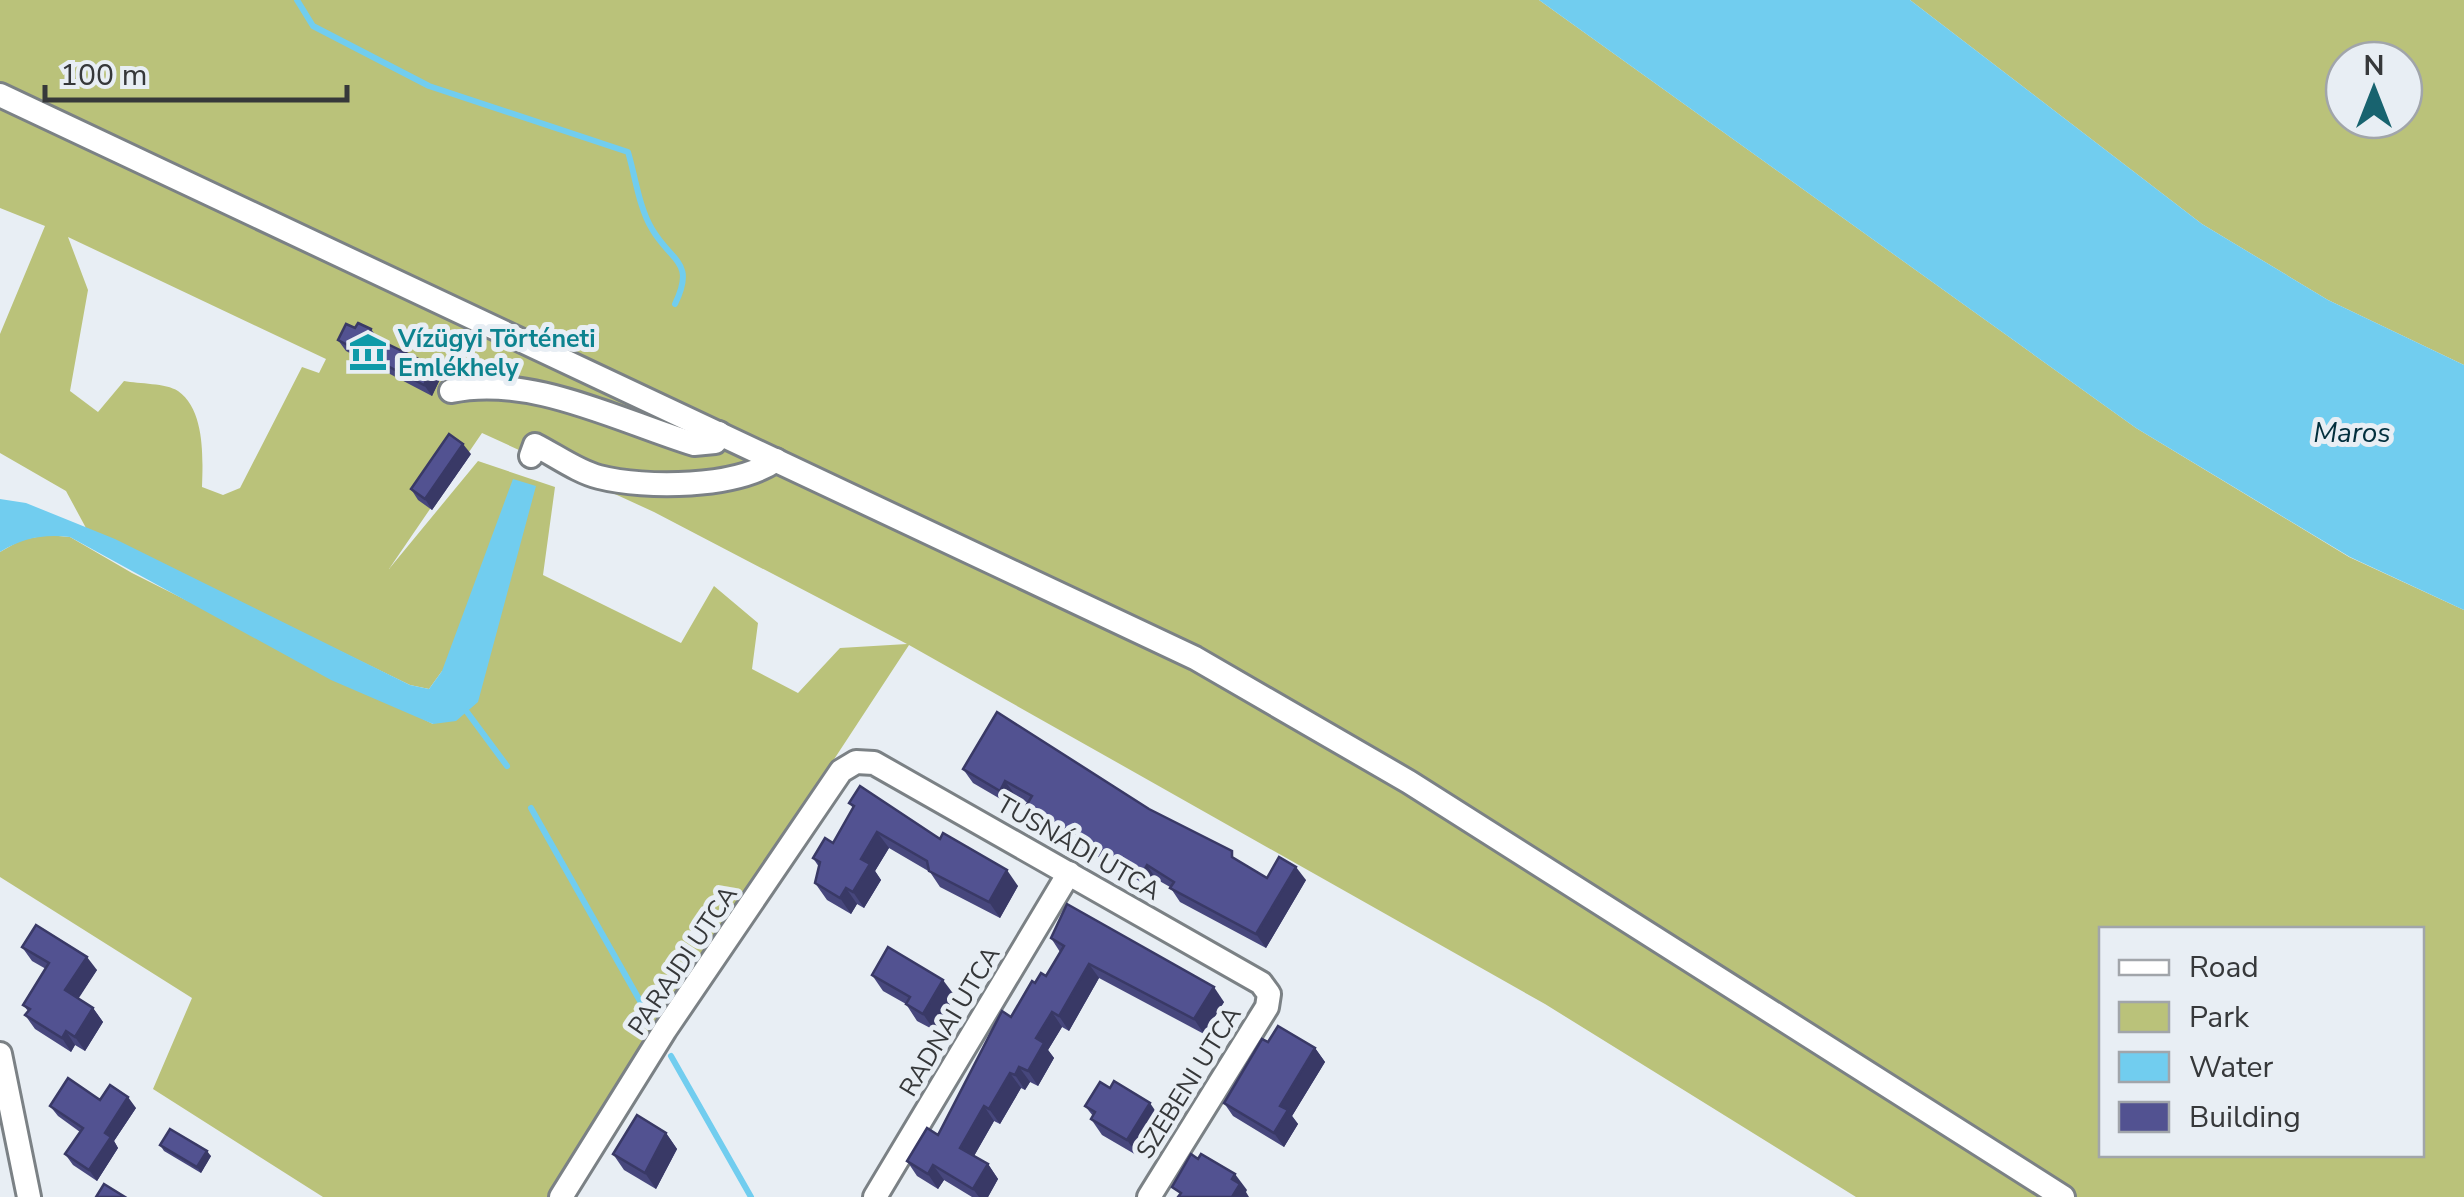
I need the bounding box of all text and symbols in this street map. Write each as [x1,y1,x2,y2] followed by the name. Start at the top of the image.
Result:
[45,40,348,102] scale bar
[2324,40,2424,140] north arrow
[2364,47,2384,85] text: N
[60,55,147,96] text: 100 m
[397,322,596,385] place label: Vízügyi Történeti Emlékhely
[347,331,389,373] museum icon: Vízügyi Történeti Emlékhely
[2313,414,2391,452] water label: Maros
[991,787,1166,908] street label: TUSNÁDI UTCA
[620,879,745,1042] street label: PARAJDI UTCA
[2099,927,2424,1157] legend
[892,940,1008,1103] street label: RADNAI UTCA
[2189,947,2259,988] text: Road
[2189,997,2250,1038] text: Park
[1128,1000,1249,1165] street label: SZEBENI UTCA
[2189,1047,2274,1088] text: Water
[2189,1097,2301,1138] text: Building

